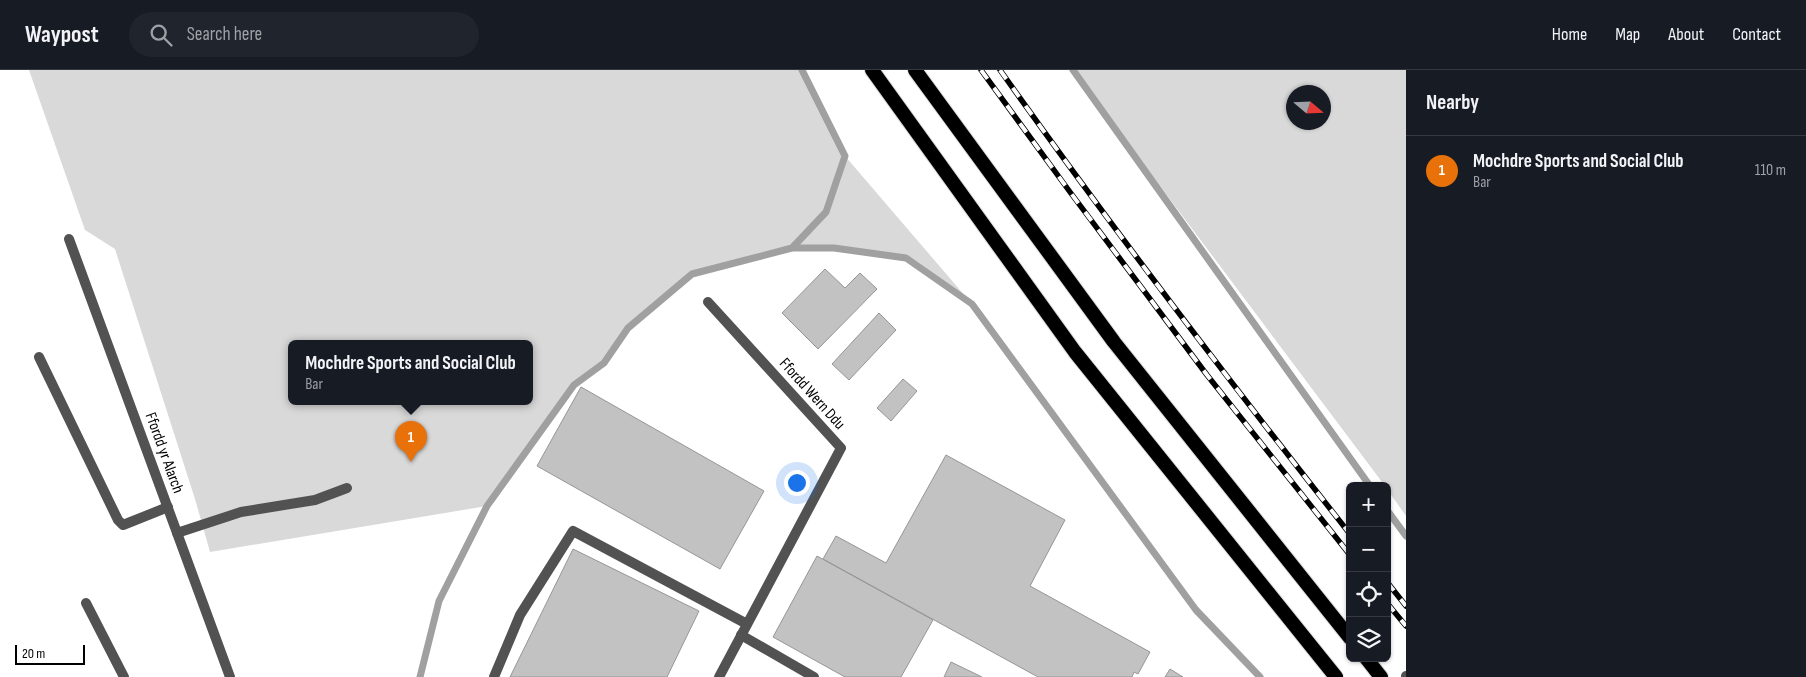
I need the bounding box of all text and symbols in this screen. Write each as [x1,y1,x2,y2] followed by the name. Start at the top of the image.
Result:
[129,12,479,57] search box
[25,20,99,49] text: Waypost
[147,21,175,49] icon: search
[187,23,262,46] text: Search here
[1552,24,1587,45] text: Home
[1615,24,1640,45] text: Map
[1668,24,1704,45] text: About
[1732,24,1781,45] text: Contact
[1286,85,1331,130] north arrow
[1426,90,1479,115] text: Nearby
[1473,150,1684,173] text: Mochdre Sports and Social Club
[1439,161,1445,180] text: 1
[1755,161,1786,180] text: 110 m
[1473,173,1491,192] text: Bar
[288,340,533,405] popup
[305,352,516,375] text: Mochdre Sports and Social Club
[775,354,849,434] street label: Ffordd Wern Ddu
[305,375,323,394] text: Bar
[141,410,187,496] street label: Ffordd yr Alarch
[395,421,427,462] pin: 1
[784,470,810,496] your location
[1346,482,1391,662] map controls
[1346,482,1391,527] button: +
[1346,527,1391,572] button: −
[1346,572,1391,617] button: locate
[1346,617,1391,662] button: layers
[15,642,85,665] scale bar
[22,645,45,662] text: 20 m

